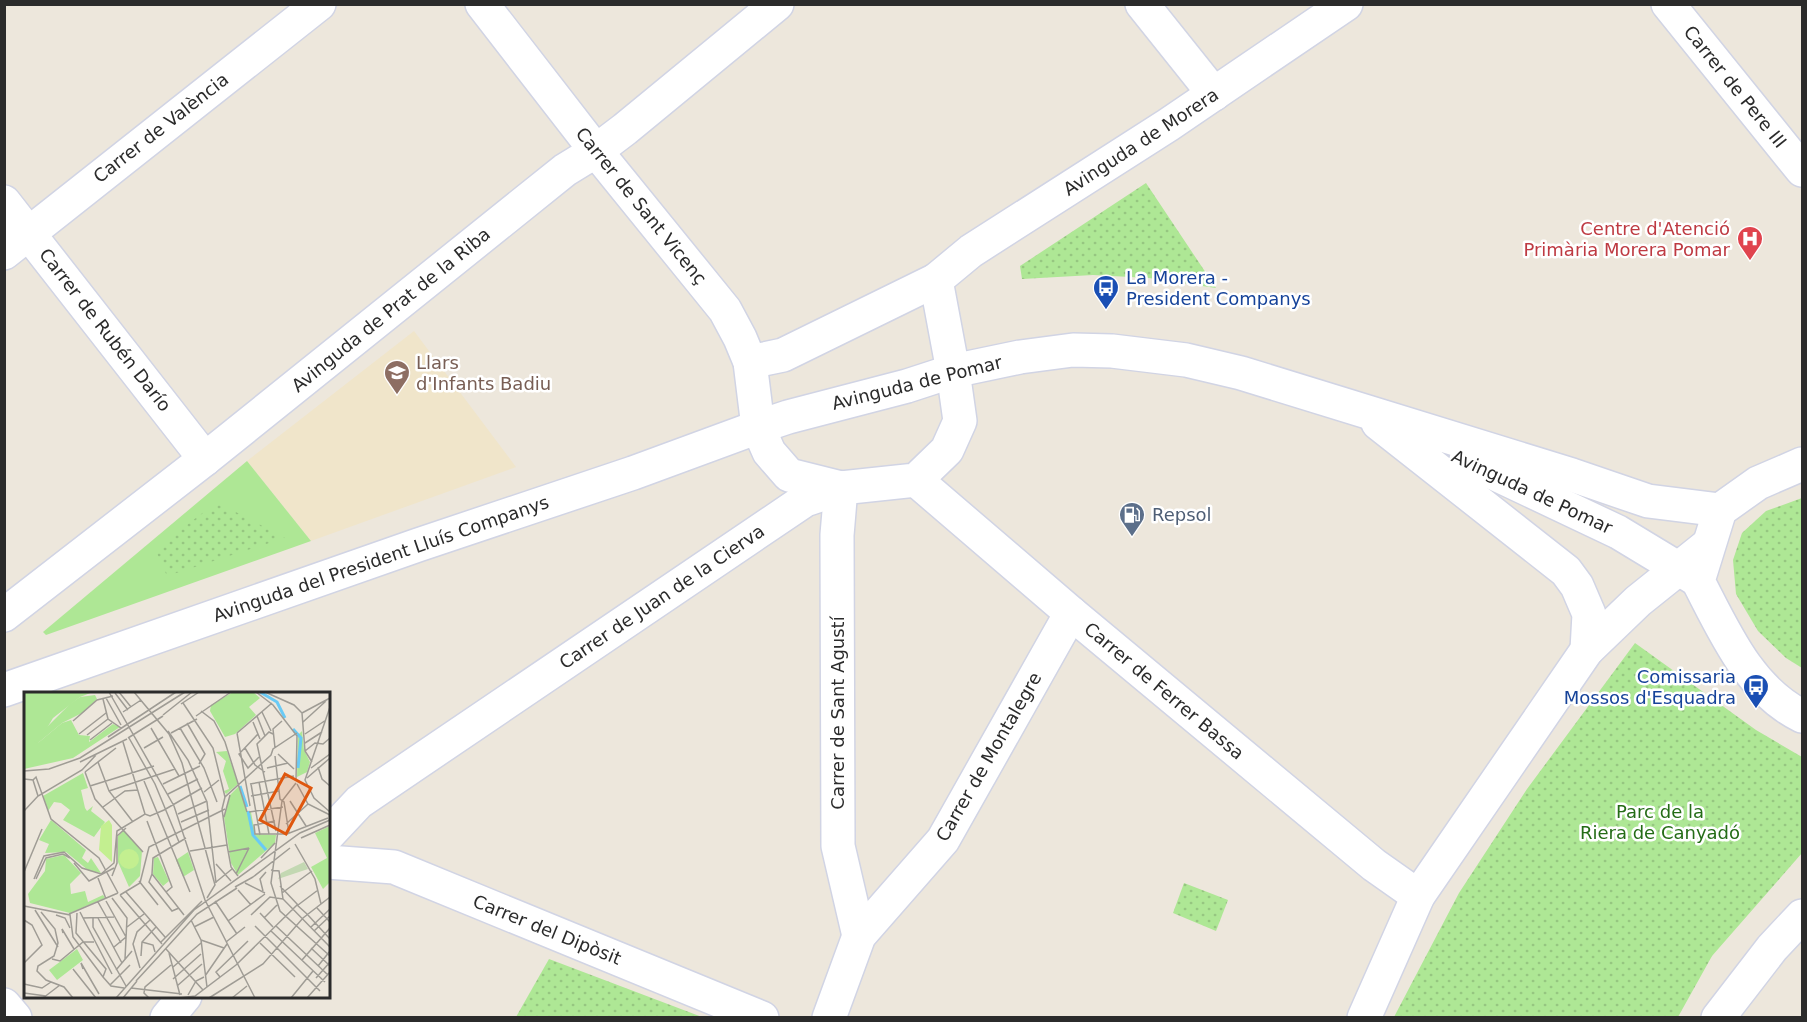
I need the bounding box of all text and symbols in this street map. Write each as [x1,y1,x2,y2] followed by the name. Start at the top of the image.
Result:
[1680,21,1791,152] street label: Carrer de Pere III
[89,68,232,187] street label: Carrer de València
[1059,84,1222,200] street label: Avinguda de Morera
[572,123,711,288] street label: Carrer de Sant Vicenç
[1523,218,1731,260] place label: Centre d'Atenció Primària Morera Pomar
[287,223,494,396] street label: Avinguda de Prat de la Riba
[1735,224,1765,262] hospital icon: Centre d'Atenció Primària Morera Pomar
[35,244,176,415] street label: Carrer de Rubén Darío
[1126,267,1311,309] place label: La Morera - President Companys
[1091,273,1121,311] bus stop icon: La Morera - President Companys
[830,351,1005,414] street label: Avinguda de Pomar
[416,352,551,394] place label: Llars d'Infants Badiu
[382,358,412,396] school or university icon: Llars d'Infants Badiu
[1449,445,1616,538] street label: Avinguda de Pomar
[210,491,552,626] street label: Avinguda del President Lluís Companys
[1117,500,1147,538] fuel station icon: Repsol
[1152,504,1212,525] place label: Repsol
[555,520,768,673] street label: Carrer de Juan de la Cierva
[827,615,848,810] street label: Carrer de Sant Agustí
[1080,618,1248,764] street label: Carrer de Ferrer Bassa
[1564,666,1736,708] place label: Comissaria Mossos d'Esquadra
[932,668,1046,845] street label: Carrer de Montalegre
[1741,672,1771,710] bus stop icon: Comissaria Mossos d'Esquadra
[24,692,330,998] inset map
[1580,801,1740,843] park label: Parc de la Riera de Canyadó
[470,890,624,969] street label: Carrer del Dipòsit

